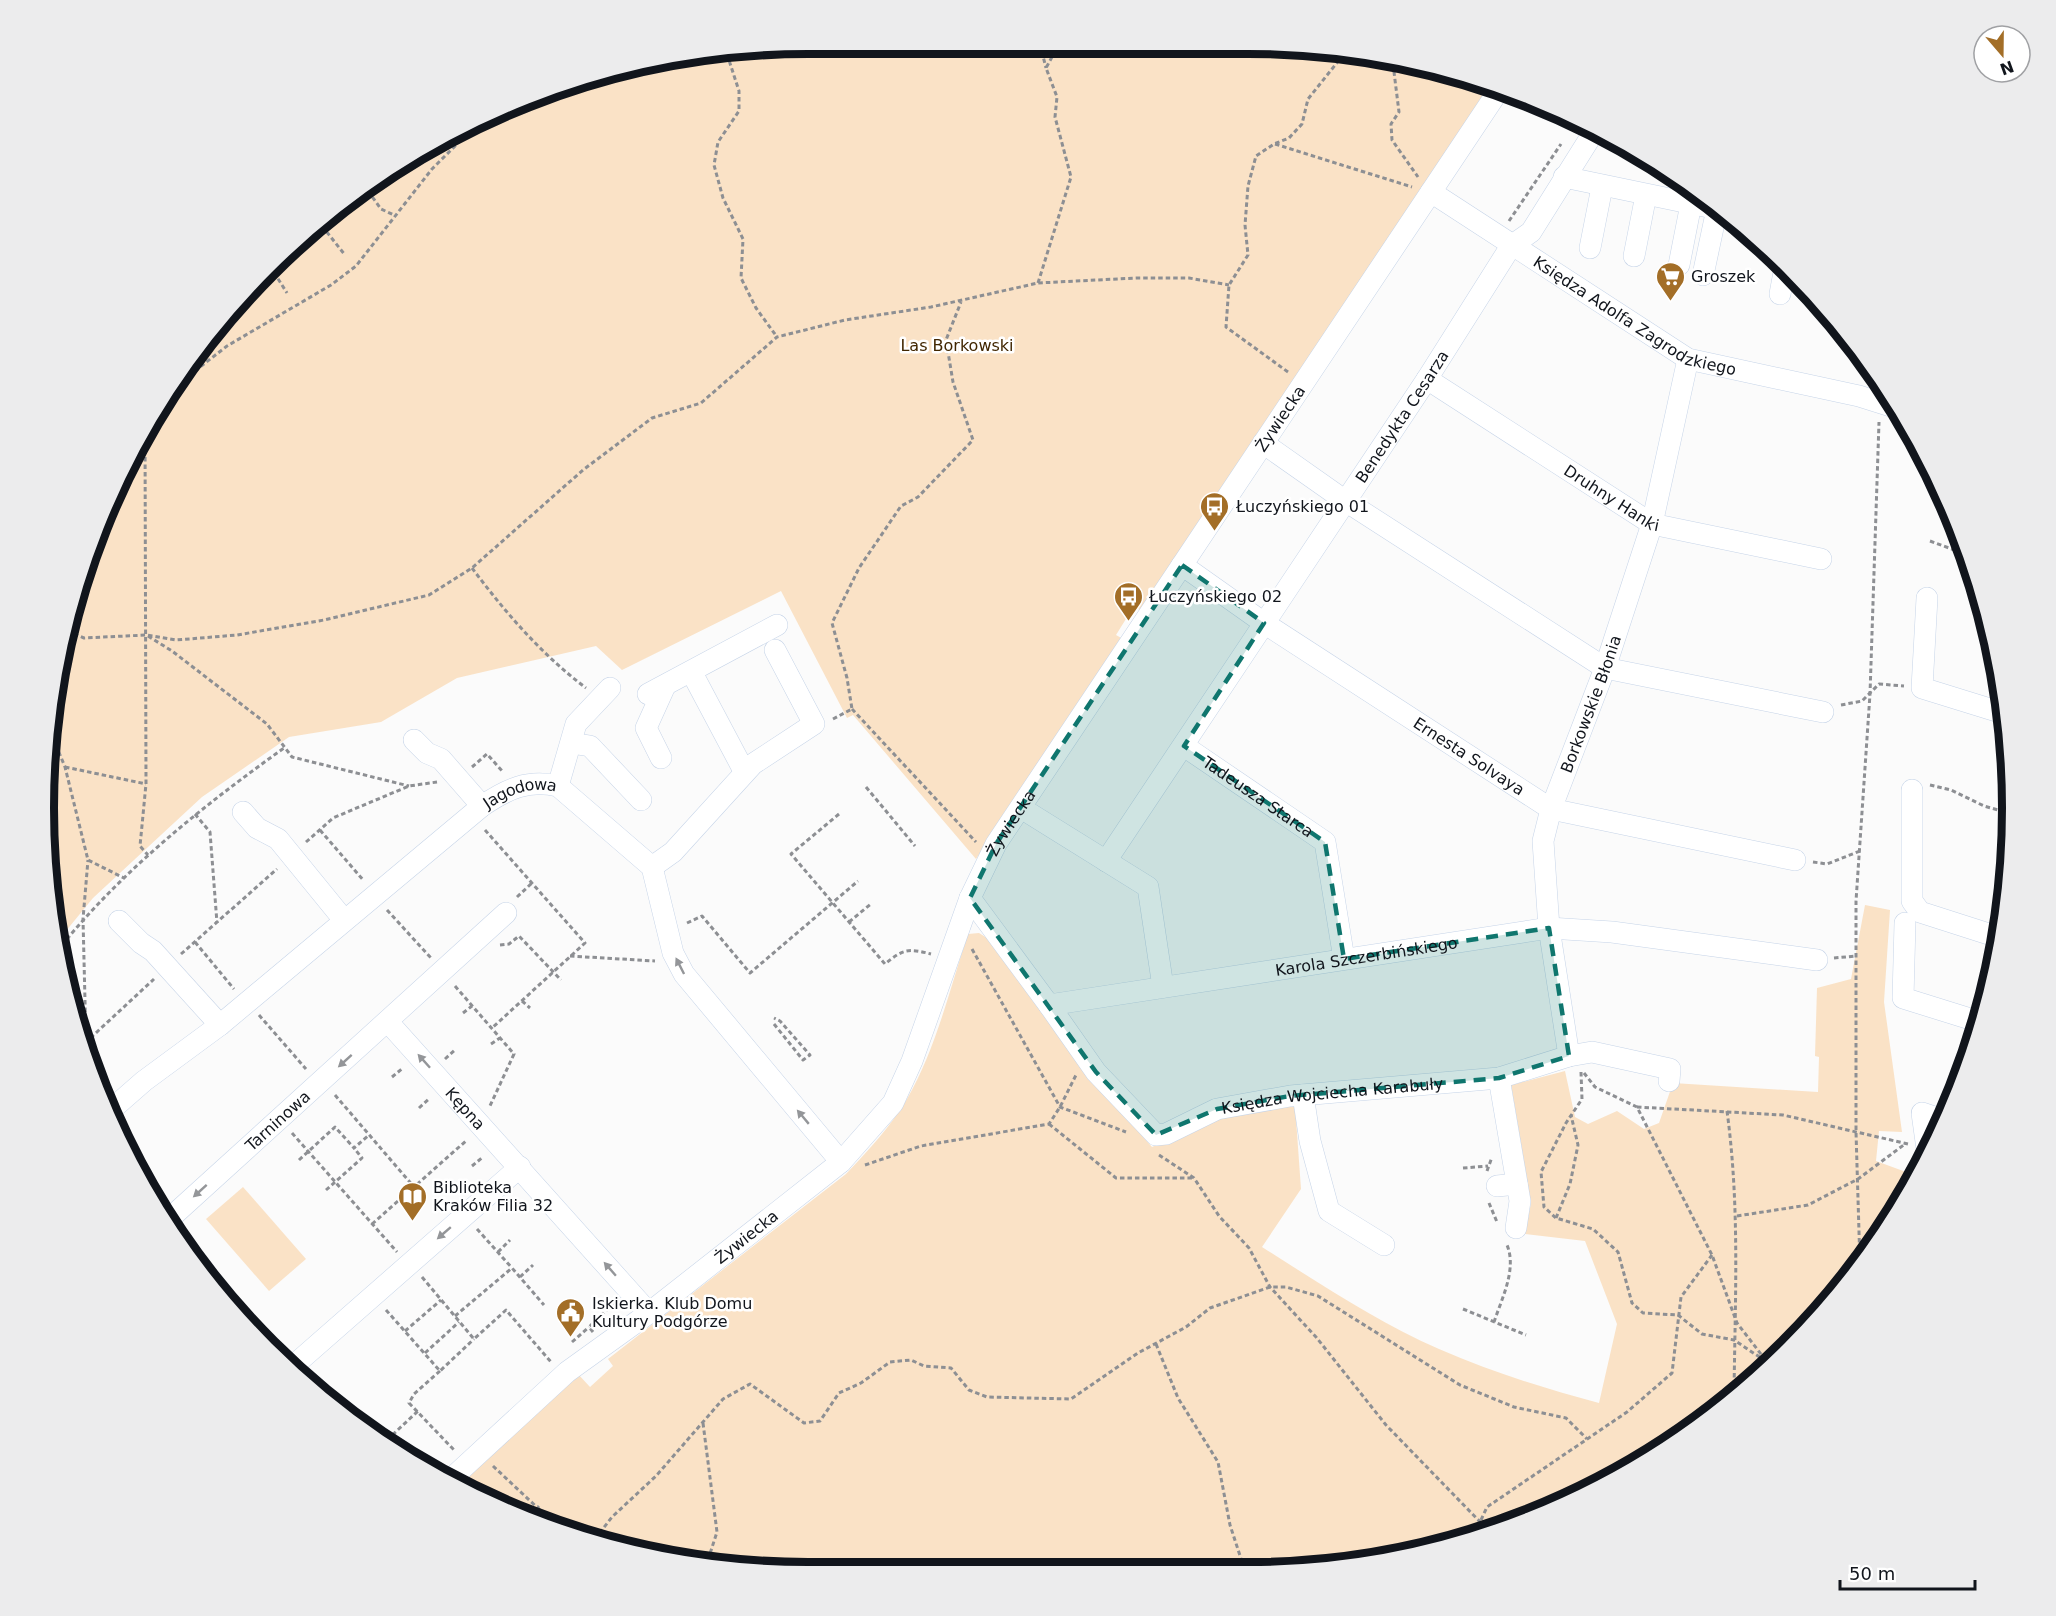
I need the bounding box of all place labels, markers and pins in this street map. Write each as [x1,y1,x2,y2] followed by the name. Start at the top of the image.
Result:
[1654,260,1686,302] supermarket icon: Groszek
[1691,267,1756,286] place label: Groszek
[1199,490,1231,532] bus stop icon: Łuczyńskiego 01
[1235,497,1369,516] place label: Łuczyńskiego 01
[1112,580,1144,622] bus stop icon: Łuczyńskiego 02
[1148,587,1282,606] place label: Łuczyńskiego 02
[433,1178,553,1215] place label: Biblioteka Kraków Filia 32
[396,1180,428,1222] library icon: Biblioteka Kraków Filia 32
[592,1294,752,1331] place label: Iskierka. Klub Domu Kultury Podgórze
[555,1296,587,1338] public building icon: Iskierka. Klub Domu Kultury Podgórze

